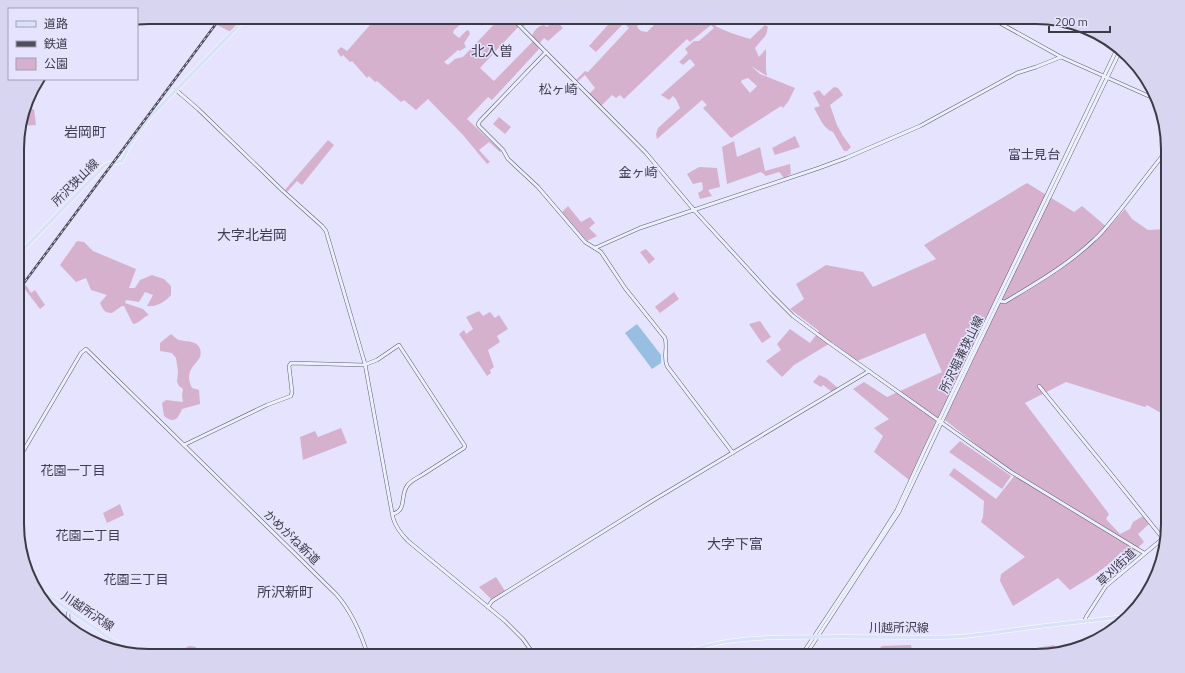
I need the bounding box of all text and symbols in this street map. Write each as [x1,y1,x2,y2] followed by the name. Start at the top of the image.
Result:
[8,8,138,80] legend
[1049,8,1110,34] scale bar
[1055,12,1088,31] text: 200 m
[44,14,68,33] text: 道路
[44,34,68,53] text: 鉄道
[471,40,513,61] district label: 北入曽
[44,54,68,73] text: 公園
[538,79,578,99] district label: 松ヶ崎
[64,121,106,142] district label: 岩岡町
[1008,144,1060,164] district label: 富士見台
[47,154,103,210] street label: 所沢狭山線
[618,162,658,182] district label: 金ヶ崎
[217,224,287,245] district label: 大字北岩岡
[934,312,988,396] street label: 所沢堀兼狭山線
[40,460,106,480] district label: 花園一丁目
[259,505,325,569] street label: かめがね新道
[55,525,121,545] district label: 花園二丁目
[707,533,763,554] district label: 大字下富
[1092,544,1140,590] street label: 草刈街道
[103,569,169,589] district label: 花園三丁目
[257,581,313,602] district label: 所沢新町
[58,586,118,636] street label: 川越所沢線
[869,618,929,637] street label: 川越所沢線

